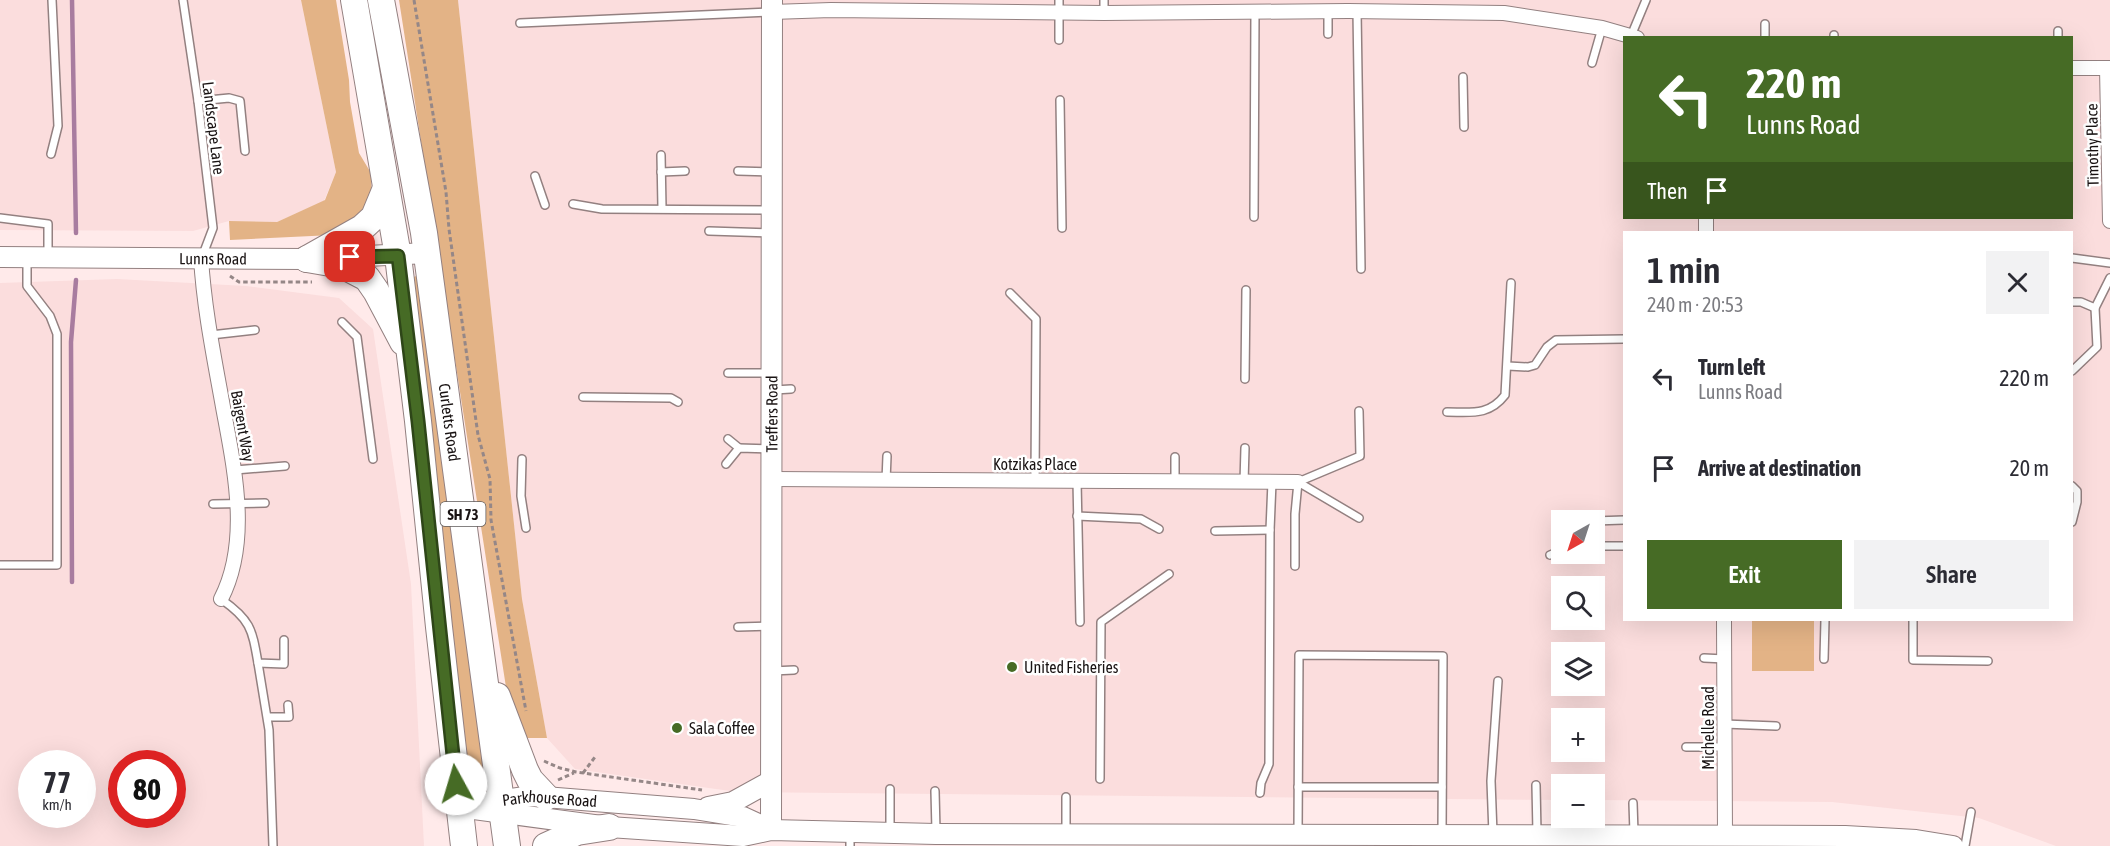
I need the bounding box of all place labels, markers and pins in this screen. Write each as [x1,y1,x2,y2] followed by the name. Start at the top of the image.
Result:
[324,231,375,282] pin
[1024,658,1119,676] place label: United Fisheries
[1005,660,1019,674] marker: United Fisheries
[689,719,755,737] place label: Sala Coffee
[670,721,684,735] marker: Sala Coffee

